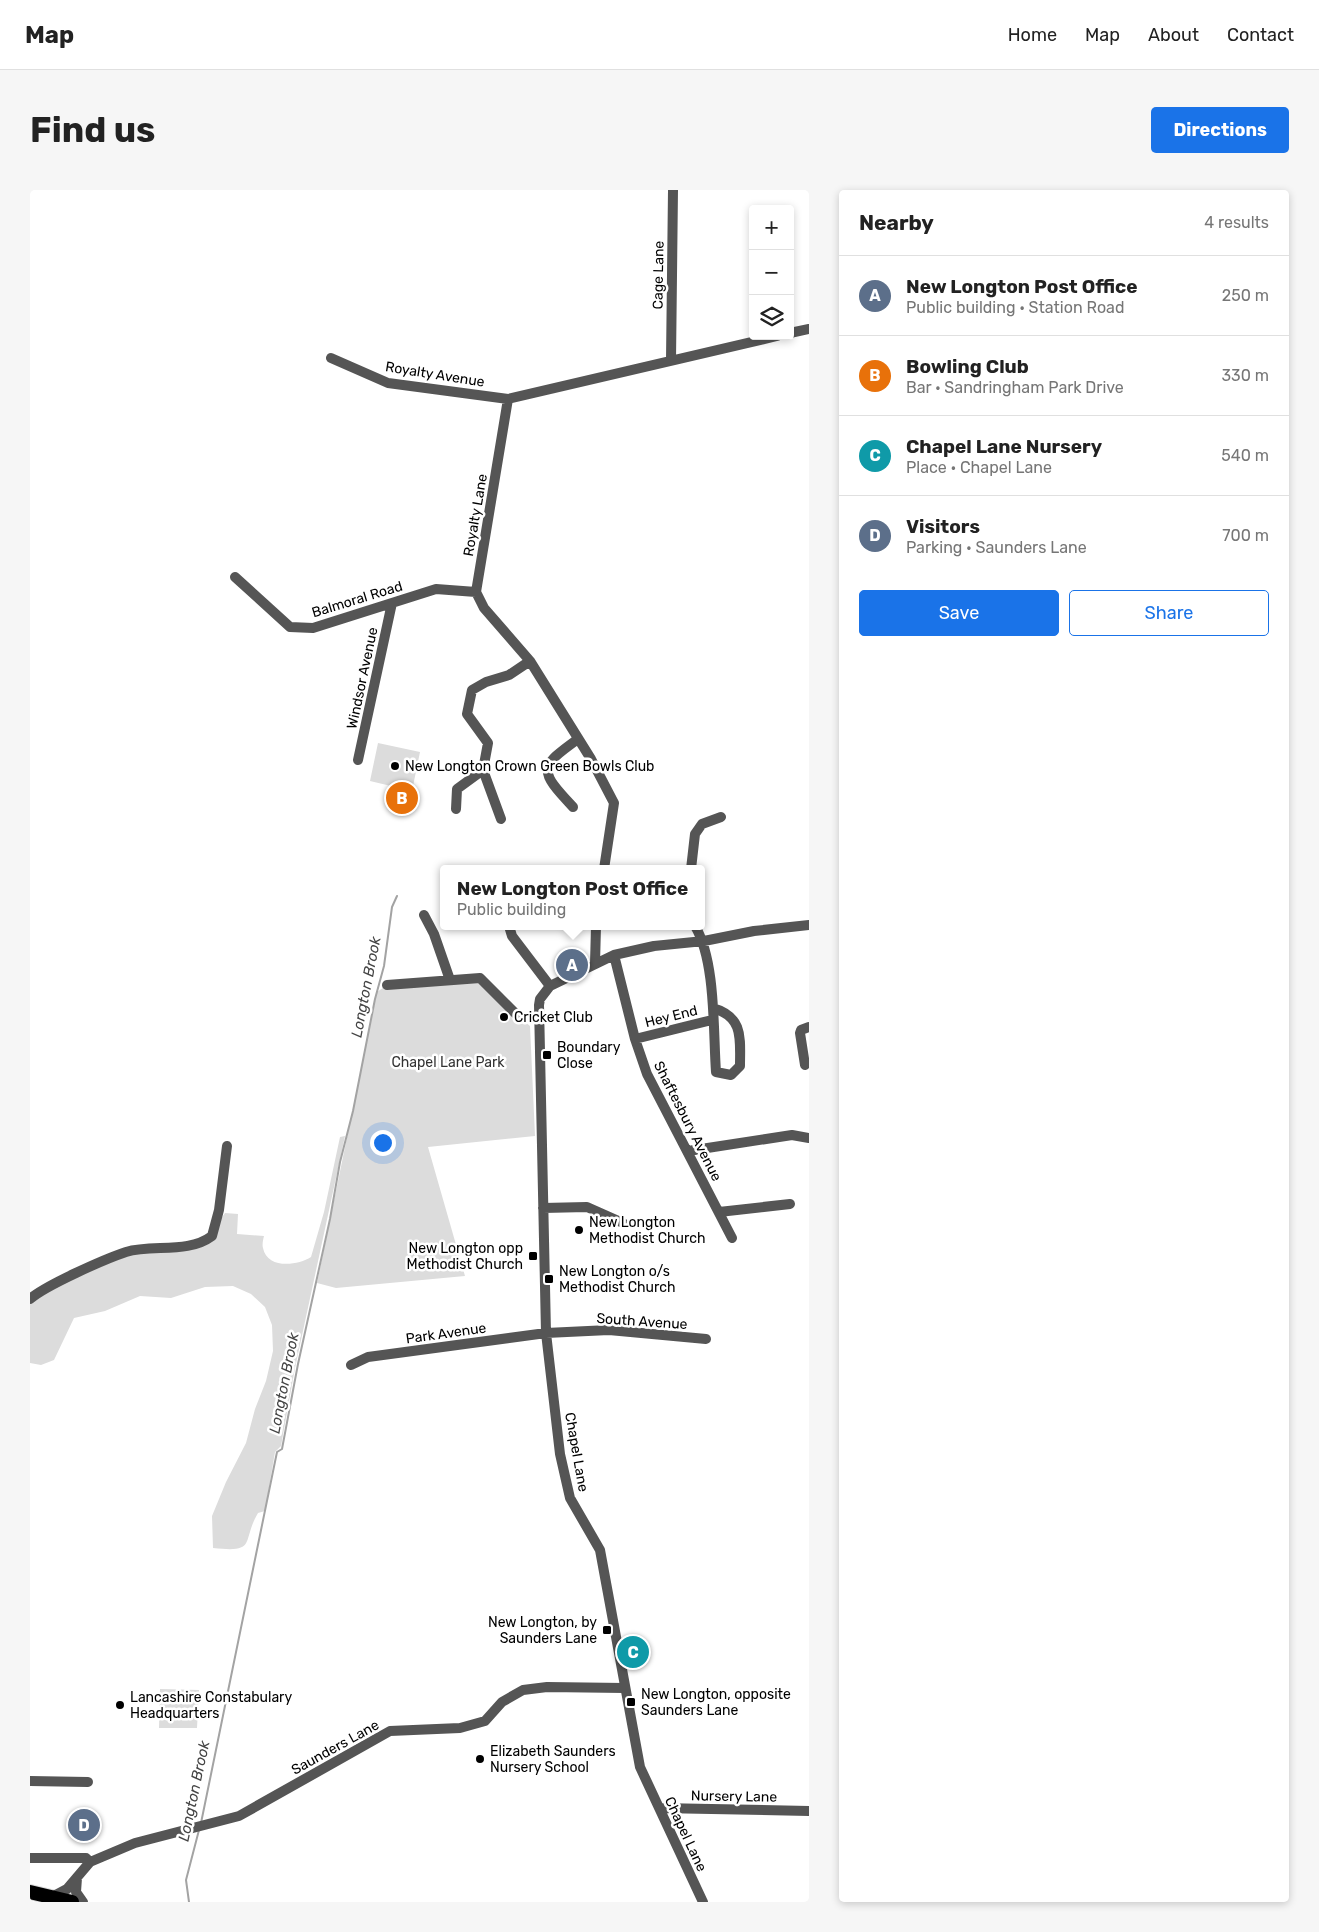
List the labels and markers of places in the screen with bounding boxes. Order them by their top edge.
place label: New Longton Crown Green Bowls Club [405,758,654,775]
marker: New Longton Crown Green Bowls Club [389,760,401,772]
pin: B [386,779,418,817]
pin: A [556,946,588,984]
place label: Cricket Club [514,1009,593,1026]
marker: Cricket Club [498,1011,510,1023]
place label: Boundary Close [557,1039,621,1072]
marker: Boundary Close [541,1049,553,1061]
place label: New Longton Methodist Church [589,1214,705,1247]
marker: New Longton Methodist Church [573,1224,585,1236]
place label: New Longton opp Methodist Church [407,1240,523,1273]
marker: New Longton opp Methodist Church [527,1250,539,1262]
place label: New Longton o/s Methodist Church [559,1263,675,1296]
marker: New Longton o/s Methodist Church [543,1273,555,1285]
place label: New Longton, by Saunders Lane [488,1614,597,1647]
marker: New Longton, by Saunders Lane [601,1624,613,1636]
pin: C [617,1633,649,1671]
place label: New Longton, opposite Saunders Lane [641,1686,791,1719]
place label: Lancashire Constabulary Headquarters [130,1689,292,1722]
marker: New Longton, opposite Saunders Lane [625,1696,637,1708]
marker: Lancashire Constabulary Headquarters [114,1699,126,1711]
place label: Elizabeth Saunders Nursery School [490,1743,616,1776]
marker: Elizabeth Saunders Nursery School [474,1753,486,1765]
pin: D [68,1806,100,1844]

